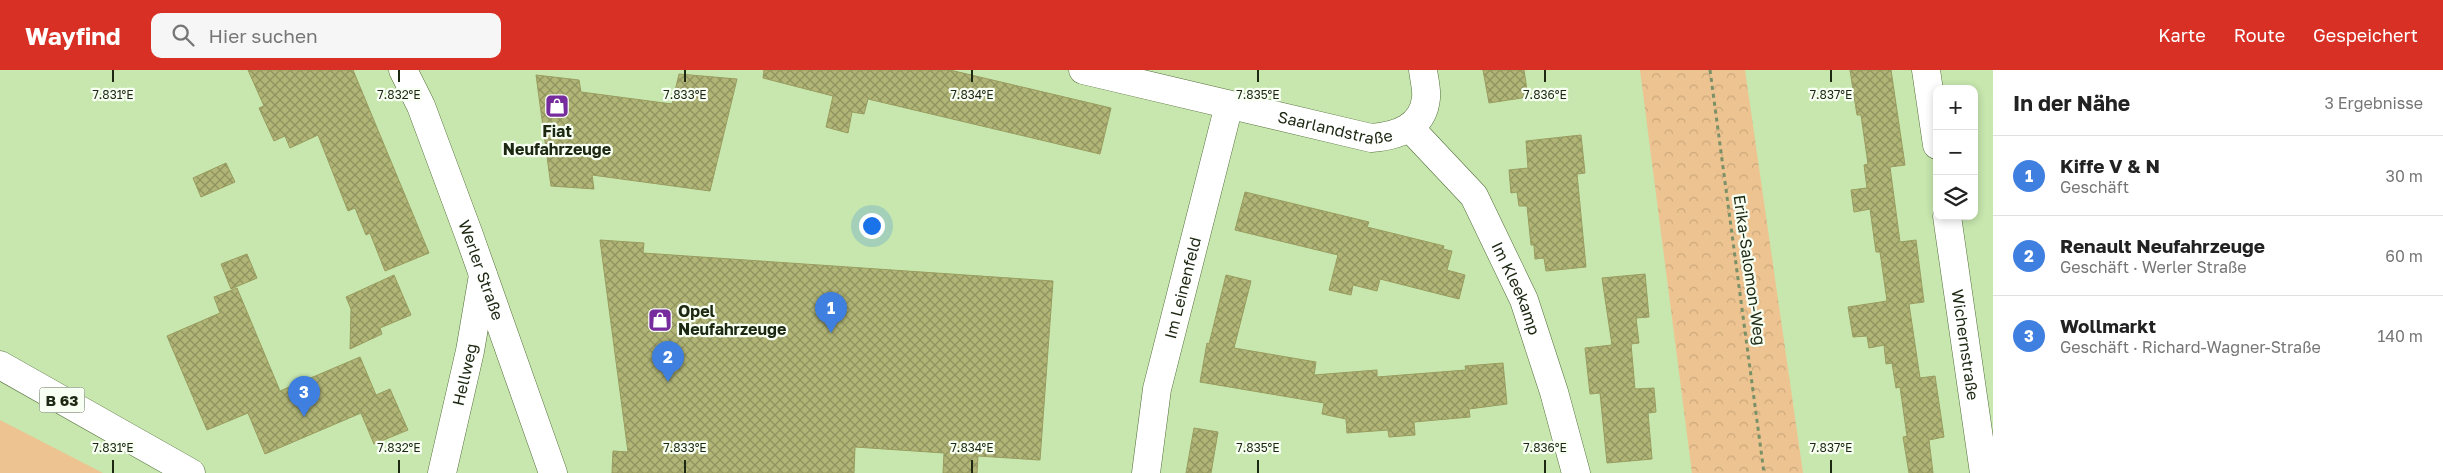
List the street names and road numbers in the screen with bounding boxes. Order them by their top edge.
street label: Saarlandstraße [1276,106,1394,148]
street label: Erika-Salomon-Weg [1730,194,1770,346]
street label: Werler Straße [454,217,508,323]
street label: Im Leinenfeld [1160,235,1205,341]
street label: Im Kleekamp [1487,238,1545,337]
street label: Wichernstraße [1948,288,1983,402]
street label: Hellweg [448,342,481,408]
road number: B 63 [40,388,84,412]

